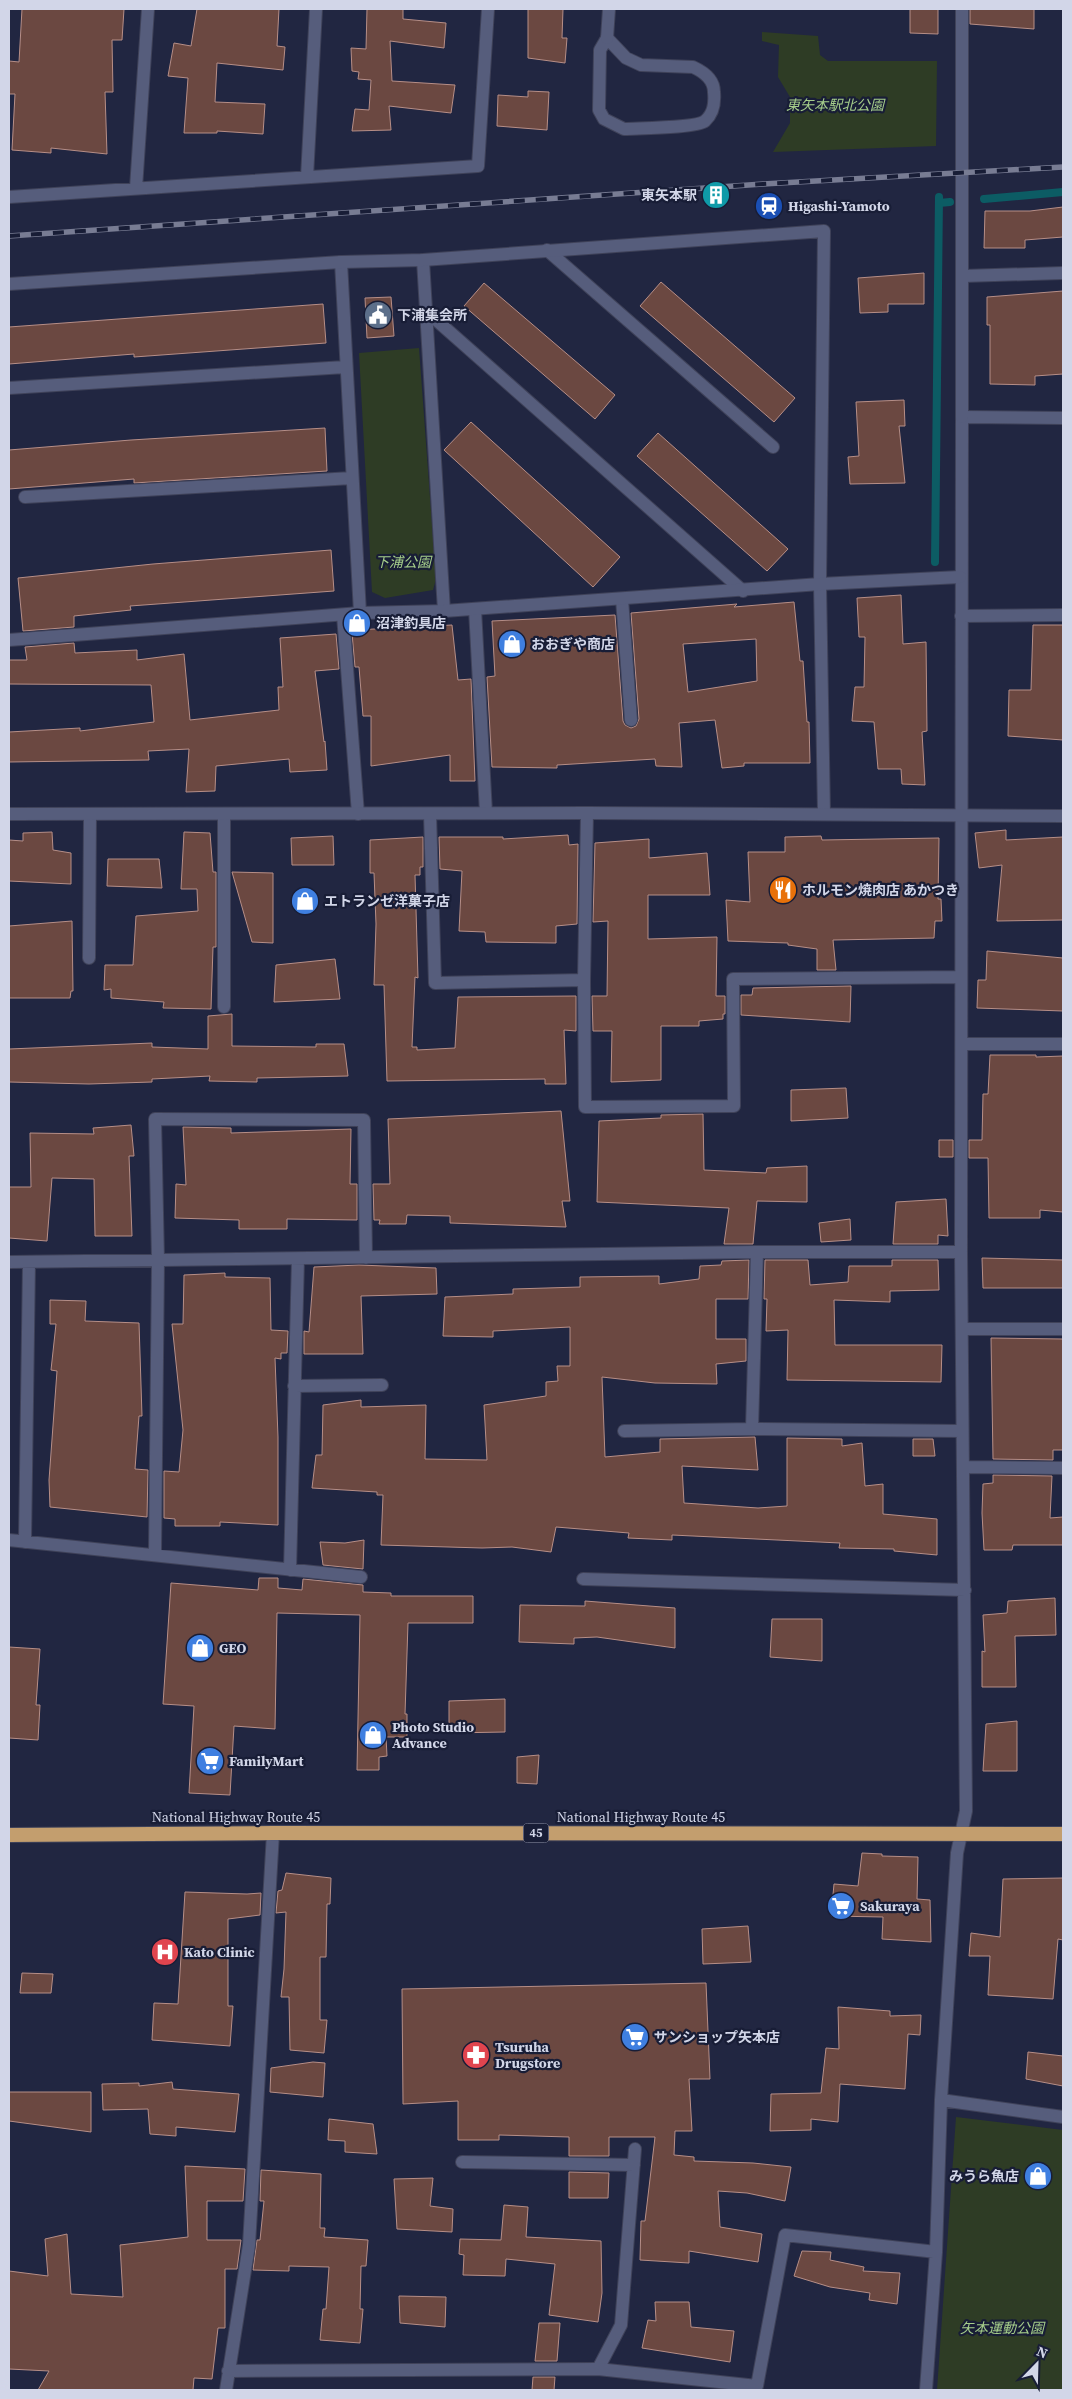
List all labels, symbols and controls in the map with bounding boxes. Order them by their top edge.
park label: 東矢本駅北公園 [786,95,886,115]
building icon: 東矢本駅 [701,180,731,210]
place label: 東矢本駅 [641,185,697,205]
station icon: Higashi-Yamoto [754,191,784,221]
place label: Higashi-Yamoto [788,196,890,216]
public building icon: 下浦集会所 [363,300,393,330]
place label: 下浦集会所 [397,305,467,325]
park label: 下浦公園 [375,552,433,572]
shop icon: 沼津釣具店 [342,608,372,638]
place label: 沼津釣具店 [376,613,446,633]
shop icon: おおぎや商店 [497,629,527,659]
place label: おおぎや商店 [531,634,615,654]
restaurant icon: ホルモン焼肉店 あかつき [768,875,798,905]
place label: ホルモン焼肉店 あかつき [802,880,959,900]
shop icon: エトランゼ洋菓子店 [290,886,320,916]
place label: エトランゼ洋菓子店 [324,891,450,911]
shop icon: GEO [185,1633,215,1663]
place label: GEO [219,1638,246,1658]
place label: Photo Studio Advance [392,1717,474,1753]
shop icon: Photo Studio Advance [358,1720,388,1750]
supermarket icon: FamilyMart [195,1746,225,1776]
place label: FamilyMart [229,1751,305,1771]
street label: National Highway Route 45 [152,1807,320,1827]
street label: National Highway Route 45 [557,1807,725,1827]
road number: 45 [524,1824,548,1842]
supermarket icon: Sakuraya [826,1891,856,1921]
place label: Sakuraya [860,1896,920,1916]
hospital icon: Kato Clinic [150,1937,180,1967]
place label: Kato Clinic [184,1942,255,1962]
supermarket icon: サンショップ矢本店 [620,2022,650,2052]
place label: サンショップ矢本店 [654,2027,780,2047]
place label: Tsuruha Drugstore [495,2037,560,2073]
pharmacy icon: Tsuruha Drugstore [461,2040,491,2070]
shop icon: みうら魚店 [1023,2161,1053,2191]
place label: みうら魚店 [949,2166,1019,2186]
park label: 矢本運動公園 [960,2318,1046,2338]
north arrow [1012,2339,1062,2389]
text: N [1033,2341,1051,2363]

